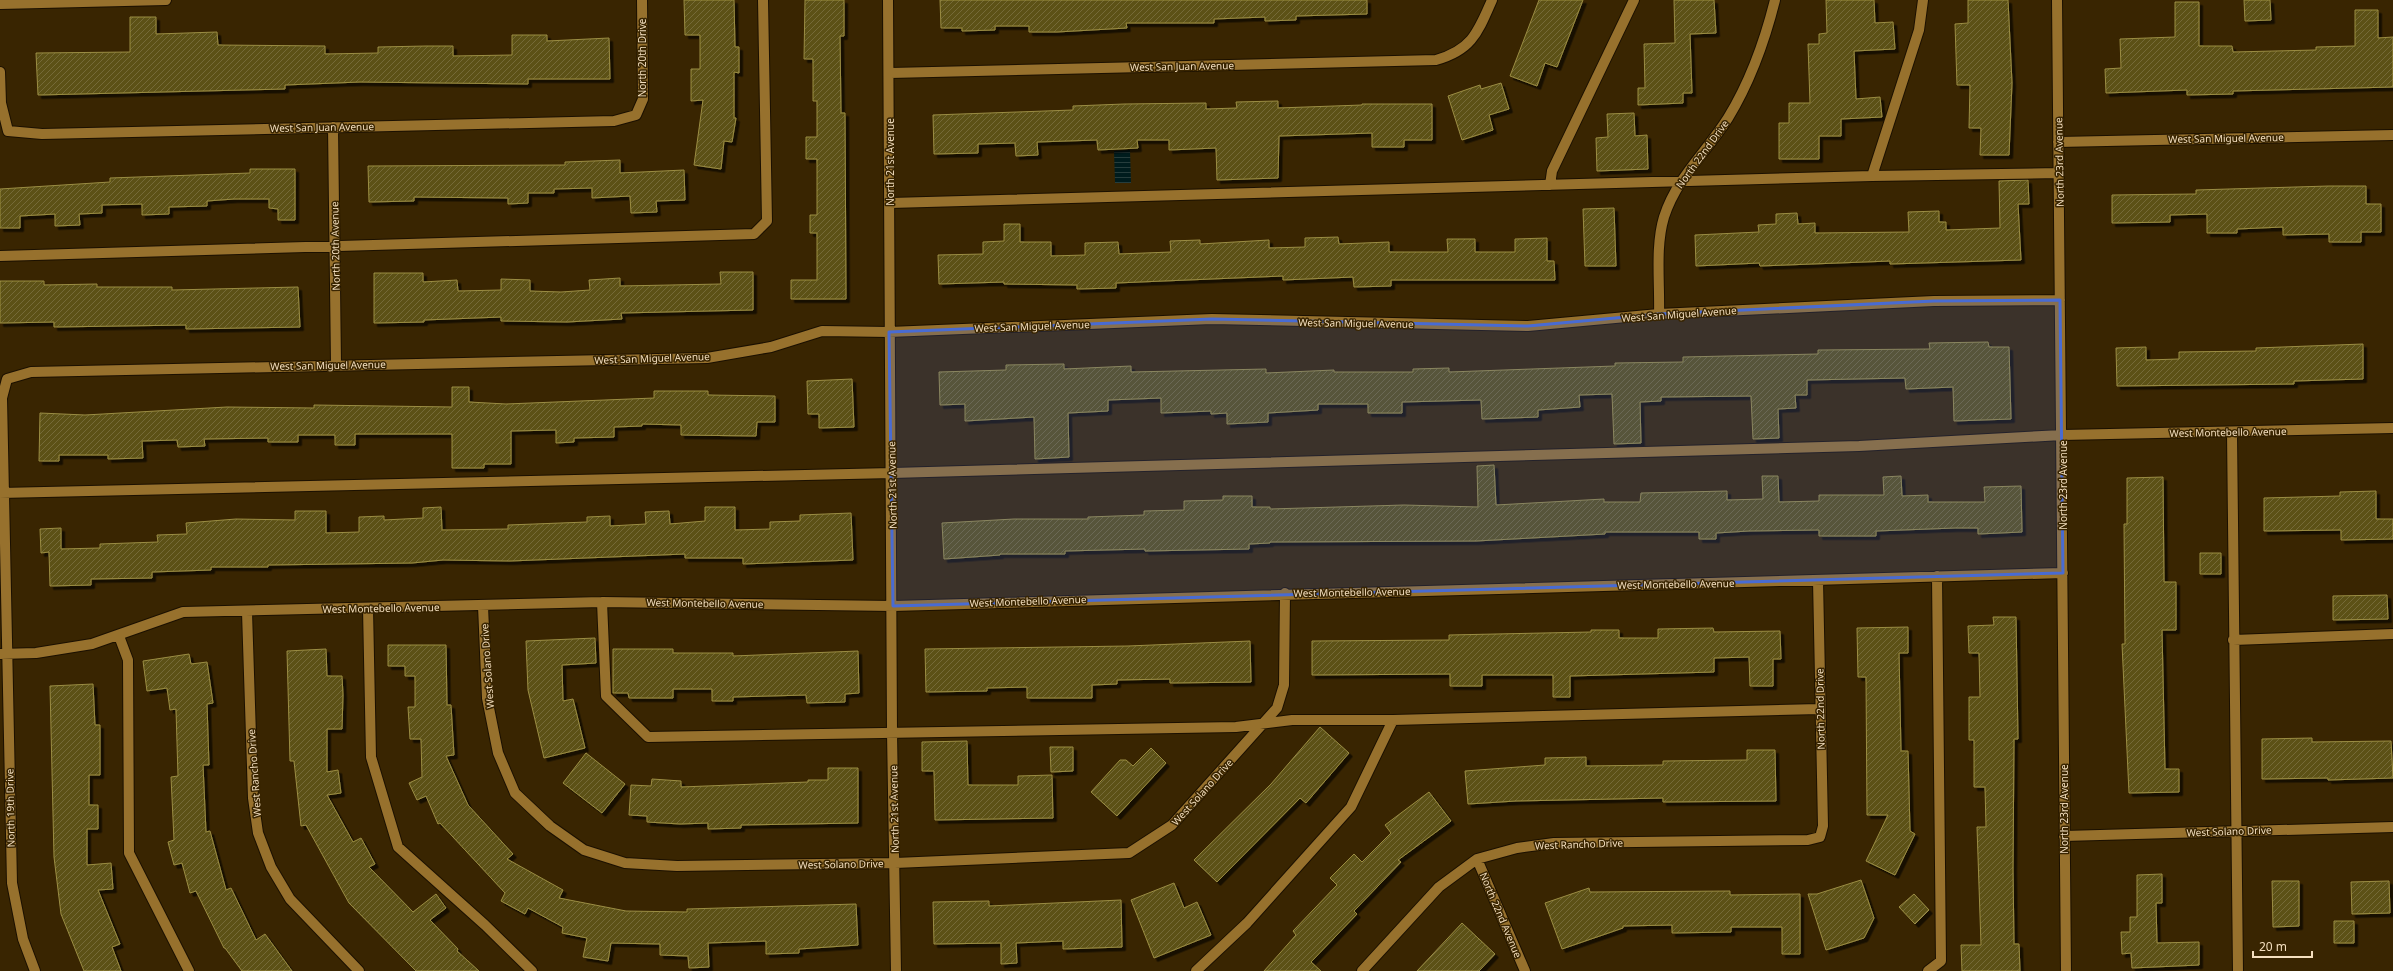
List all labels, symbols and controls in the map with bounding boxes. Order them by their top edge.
street label: North 20th Drive [635,18,649,97]
street label: West San Juan Avenue [1130,58,1234,74]
street label: North 22nd Drive [1672,117,1732,191]
street label: North 23rd Avenue [2051,117,2067,207]
street label: North 21st Avenue [883,118,897,206]
street label: West San Juan Avenue [270,119,374,135]
street label: West San Miguel Avenue [2168,130,2284,146]
street label: North 20th Avenue [327,201,343,291]
street label: West San Miguel Avenue [1621,303,1737,325]
street label: West San Miguel Avenue [1298,315,1414,331]
street label: West San Miguel Avenue [974,317,1090,335]
street label: West San Miguel Avenue [594,349,710,367]
street label: West San Miguel Avenue [270,357,386,373]
street label: West Montebello Avenue [2169,424,2287,440]
street label: North 23rd Avenue [2056,440,2070,530]
street label: North 21st Avenue [884,441,900,529]
street label: West Montebello Avenue [1617,576,1735,592]
street label: West Montebello Avenue [1293,584,1411,600]
street label: West Montebello Avenue [969,592,1087,610]
street label: West Montebello Avenue [646,595,764,611]
street label: West Montebello Avenue [322,600,440,616]
street label: West Solano Drive [477,623,497,709]
street label: North 22nd Drive [1812,668,1828,750]
street label: West Rancho Drive [244,728,264,817]
street label: West Solano Drive [1168,755,1236,828]
street label: North 23rd Avenue [2057,764,2071,854]
street label: North 21st Avenue [886,765,902,853]
street label: North 19th Drive [2,768,18,847]
street label: West Solano Drive [2186,823,2272,839]
street label: West Rancho Drive [1535,835,1624,853]
street label: West Solano Drive [798,856,884,872]
street label: North 22nd Avenue [1477,870,1525,960]
scale bar [2253,933,2312,959]
text: 20 m [2259,938,2287,955]

